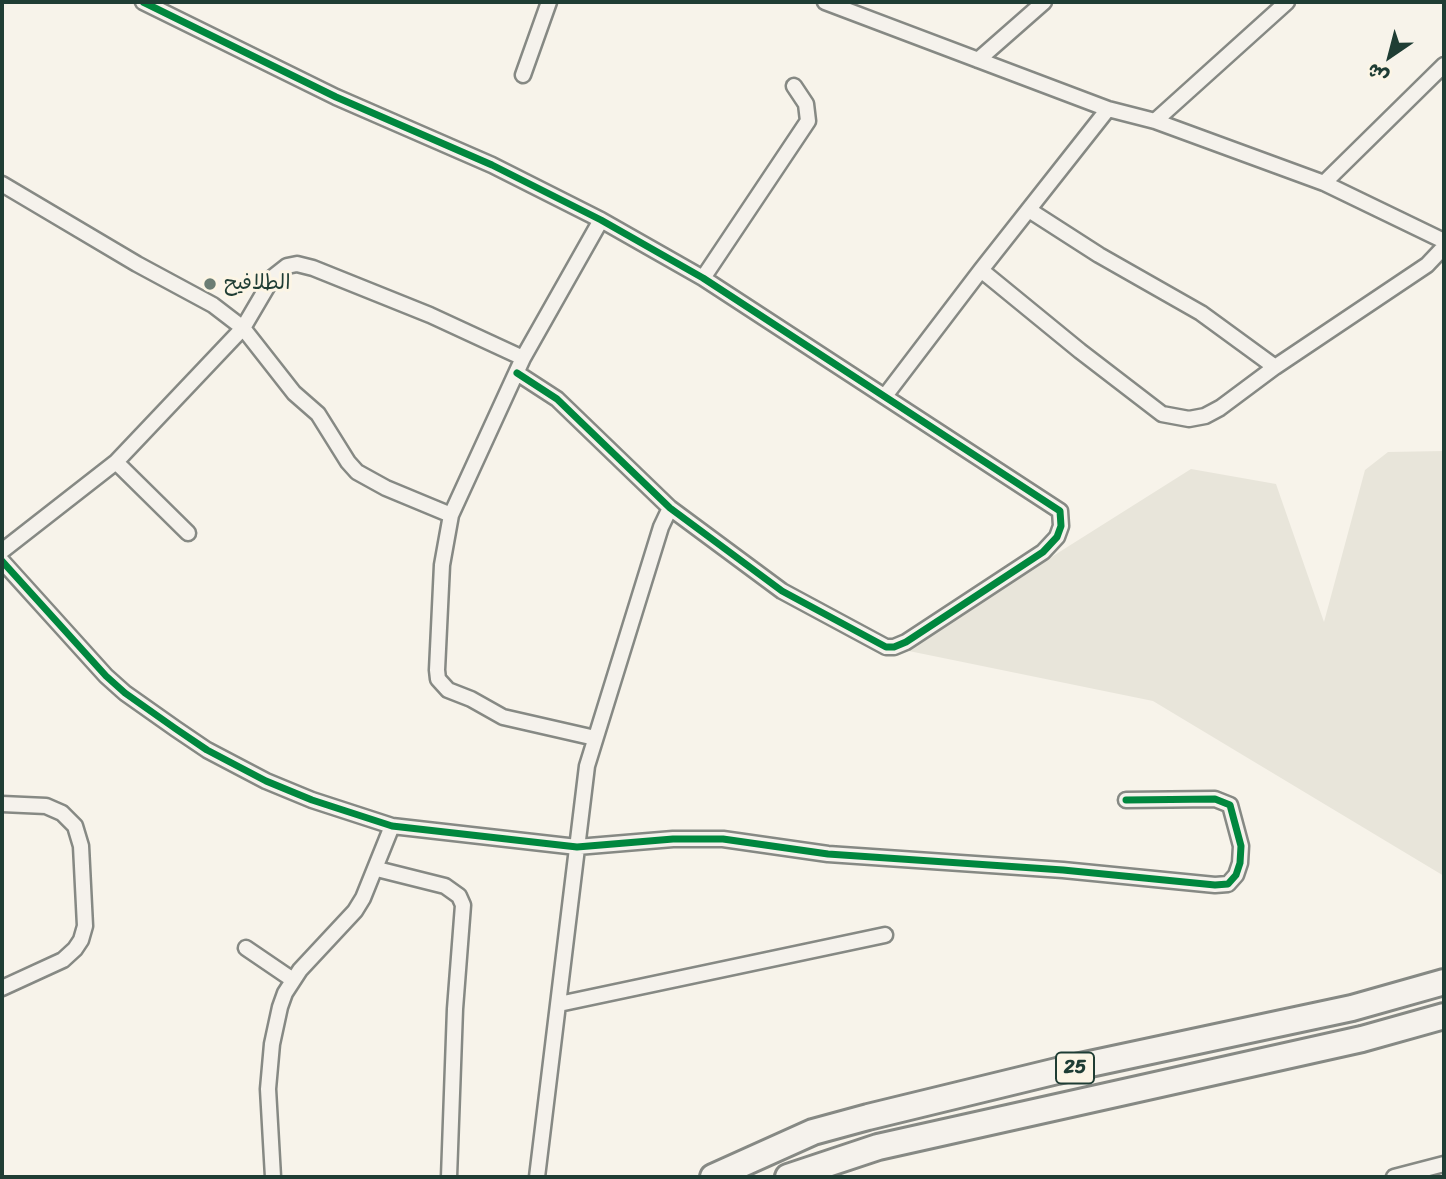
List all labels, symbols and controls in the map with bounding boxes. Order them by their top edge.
north arrow [1355,21,1425,91]
text: ش [1360,54,1396,93]
place label: الطلافيح [224,271,290,297]
marker: الطلافيح [202,276,218,292]
road number: 25 [1056,1052,1094,1084]

